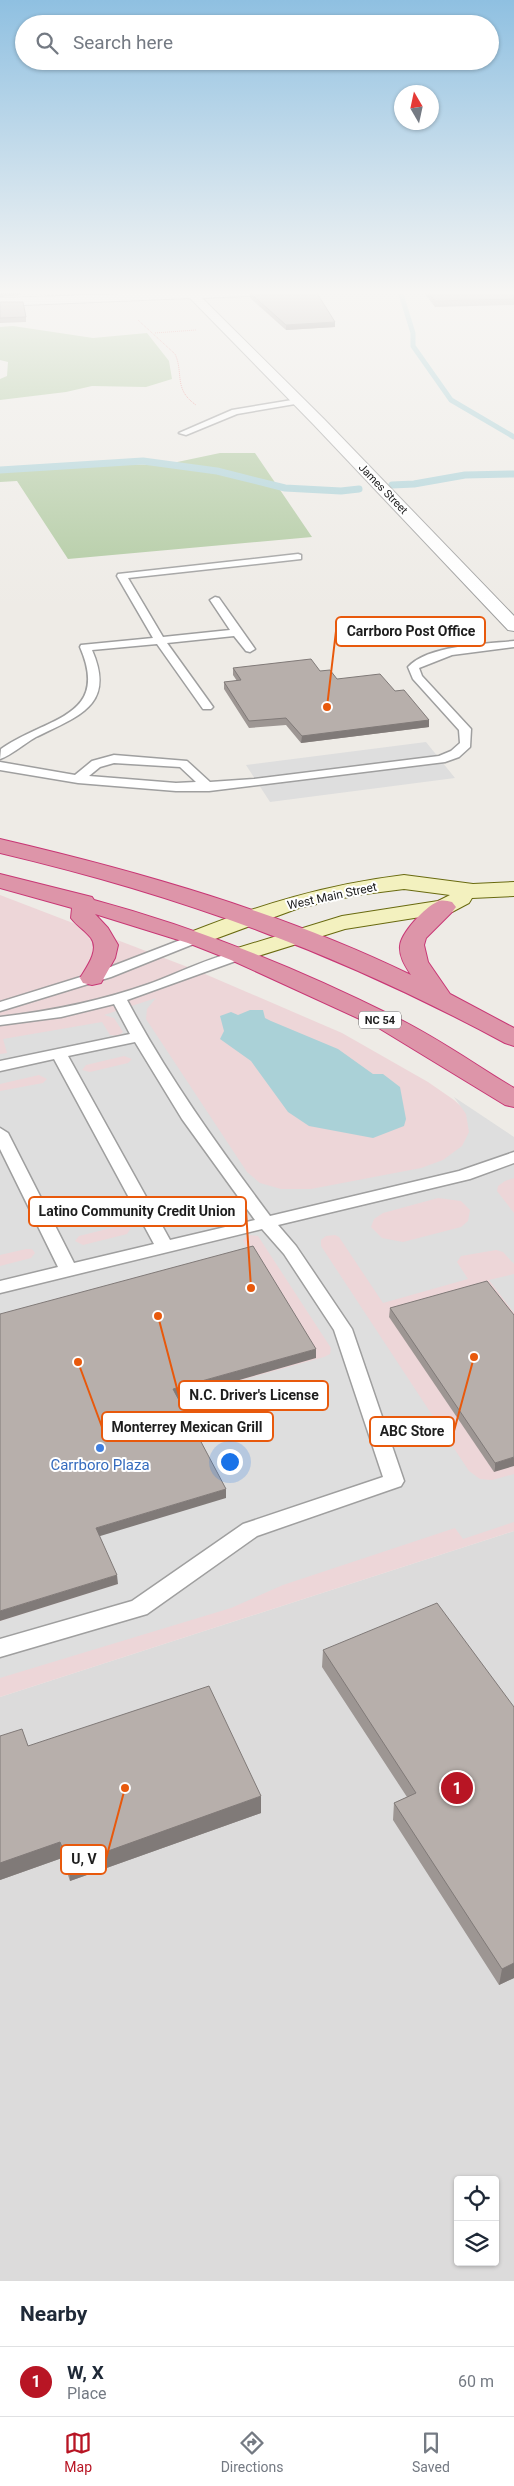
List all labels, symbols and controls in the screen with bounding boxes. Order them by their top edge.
search box [15,15,499,70]
icon: search [33,29,61,57]
text: Search here [73,31,173,54]
north arrow [394,85,439,130]
street label: James Street [356,461,411,517]
callout: Carrboro Post Office [336,617,485,646]
text: Carrboro Post Office [347,623,476,639]
street label: West Main Street [286,880,378,912]
road number: NC 54 [359,1012,401,1028]
callout: Latino Community Credit Union [29,1197,246,1226]
text: Latino Community Credit Union [39,1203,236,1219]
callout: N.C. Driver's License [179,1381,328,1410]
text: N.C. Driver's License [189,1387,319,1403]
callout: Monterrey Mexican Grill [102,1412,273,1441]
callout: ABC Store [370,1417,454,1446]
text: Monterrey Mexican Grill [112,1419,262,1435]
text: ABC Store [380,1423,445,1439]
marker: Carrboro Plaza [94,1442,106,1454]
your location [217,1449,243,1475]
place label: Carrboro Plaza [50,1456,150,1474]
pin: 1 [441,1769,473,1807]
callout: U, V [61,1845,106,1874]
text: U, V [71,1851,97,1867]
map controls [454,2176,499,2266]
button: locate [454,2176,499,2221]
button: layers [454,2221,499,2266]
text: Nearby [20,2302,87,2326]
text: W, X [67,2361,104,2384]
text: 1 [31,2372,41,2391]
text: 60 m [458,2372,494,2391]
text: Place [67,2384,107,2403]
tab: Map [64,2429,92,2475]
tab: Directions [221,2429,284,2475]
tab: Saved [412,2429,450,2475]

